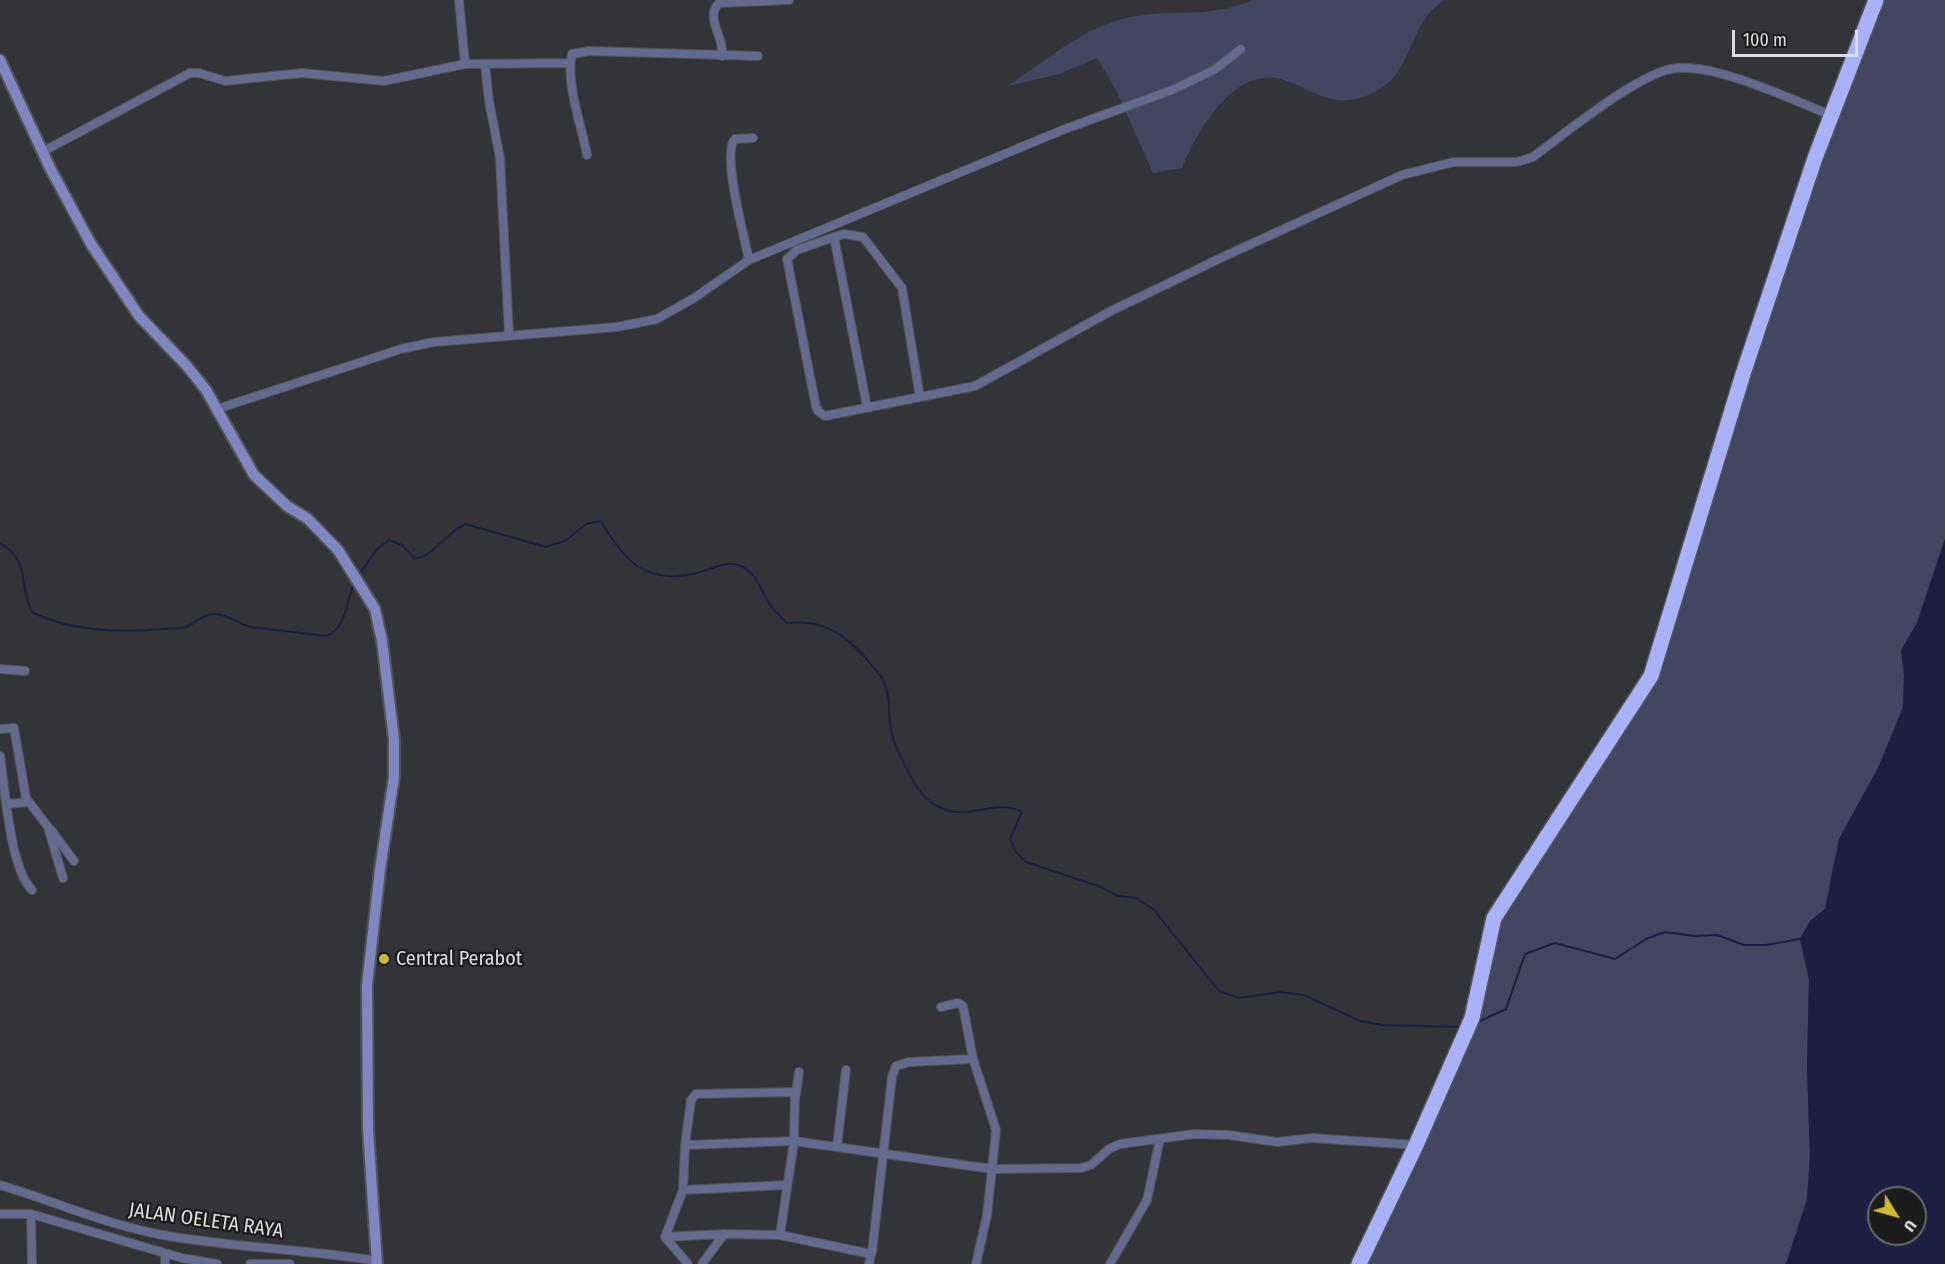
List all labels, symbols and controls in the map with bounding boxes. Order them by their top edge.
scale bar [1735,18,1861,56]
text: 100 m [1743,29,1787,51]
place label: Central Perabot [396,947,522,971]
marker: Central Perabot [377,952,391,966]
north arrow [1867,1186,1927,1246]
street label: JALAN OELETA RAYA [127,1198,285,1244]
text: U [1900,1216,1921,1235]

